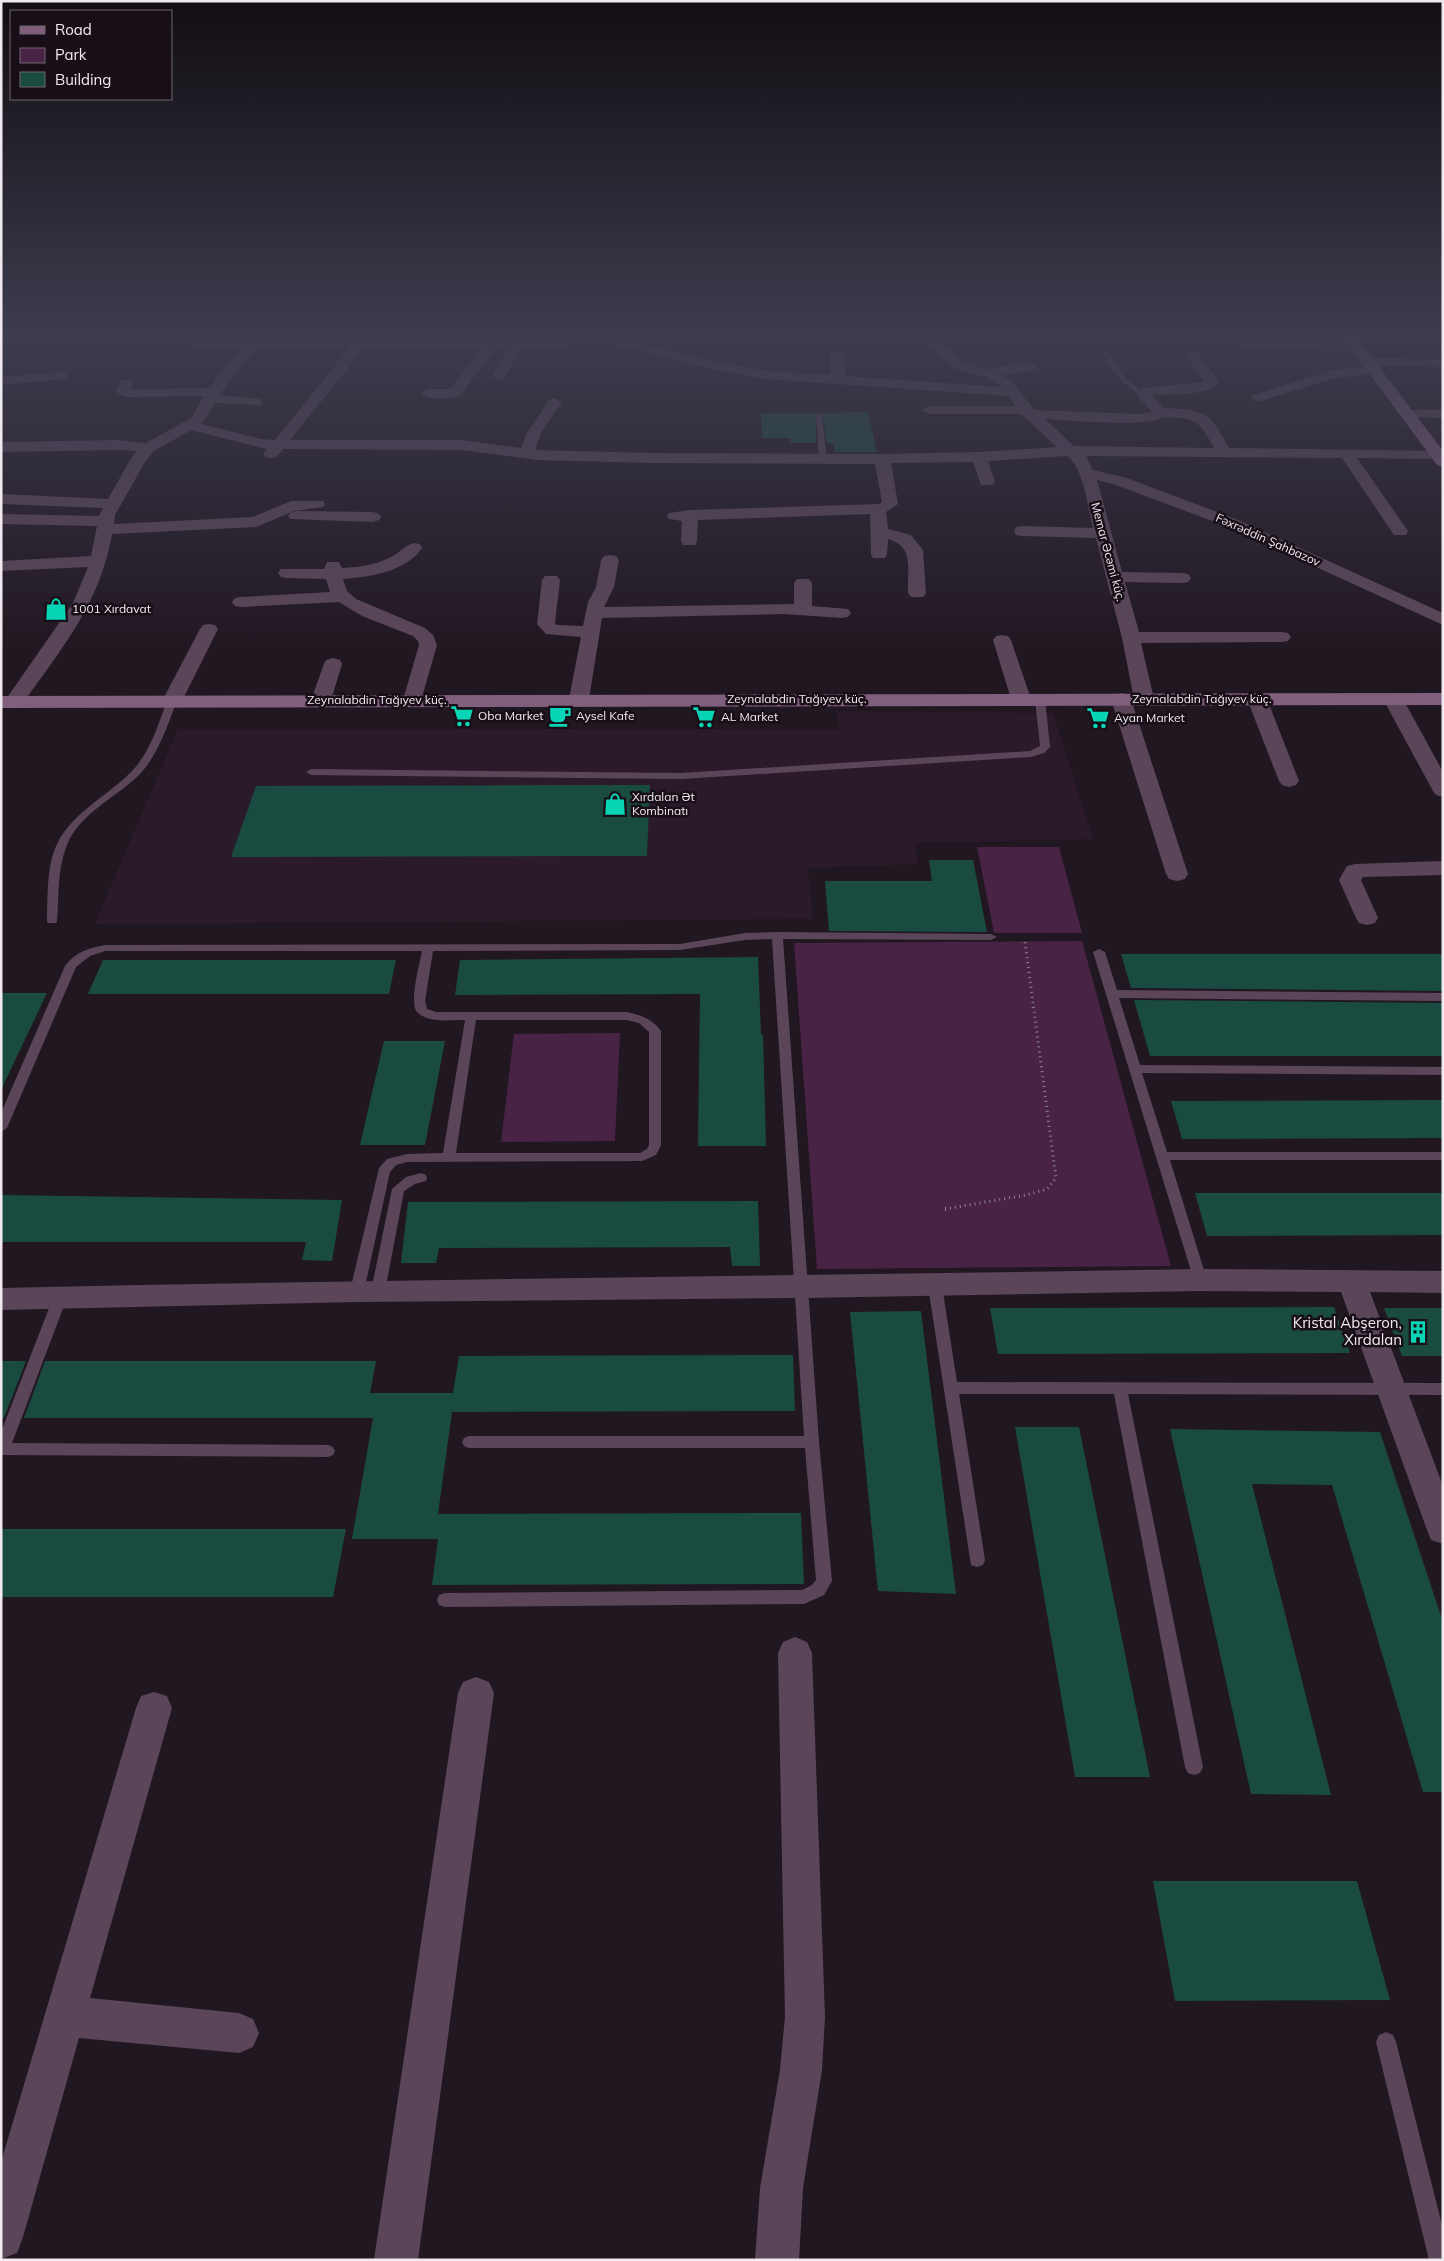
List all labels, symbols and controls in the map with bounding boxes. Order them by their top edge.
legend [10,10,172,100]
text: Road [55,20,92,39]
text: Park [55,45,87,64]
text: Building [55,70,111,89]
street label: Memar Əcəmi küç. [1088,501,1129,603]
street label: Fəxrəddin Şahbazov [1214,510,1323,570]
shop icon: 1001 Xırdavat [43,596,69,622]
place label: 1001 Xırdavat [72,601,151,616]
street label: Zeynalabdin Tağıyev küç. [727,691,867,706]
street label: Zeynalabdin Tağıyev küç. [1132,691,1272,706]
street label: Zeynalabdin Tağıyev küç. [307,692,447,707]
supermarket icon: Oba Market [449,703,475,729]
cafe icon: Aysel Kafe [547,703,573,729]
supermarket icon: AL Market [691,704,717,730]
supermarket icon: Ayan Market [1085,705,1111,731]
place label: Oba Market [478,708,543,723]
place label: Aysel Kafe [576,708,634,723]
place label: AL Market [721,709,778,724]
place label: Ayan Market [1114,710,1185,725]
place label: Xırdalan Ət Kombinatı [632,789,695,818]
shop icon: Xırdalan Ət Kombinatı [602,791,628,817]
place label: Kristal Abşeron, Xırdalan [1293,1313,1402,1349]
building icon: Kristal Abşeron, Xırdalan [1405,1319,1431,1345]

